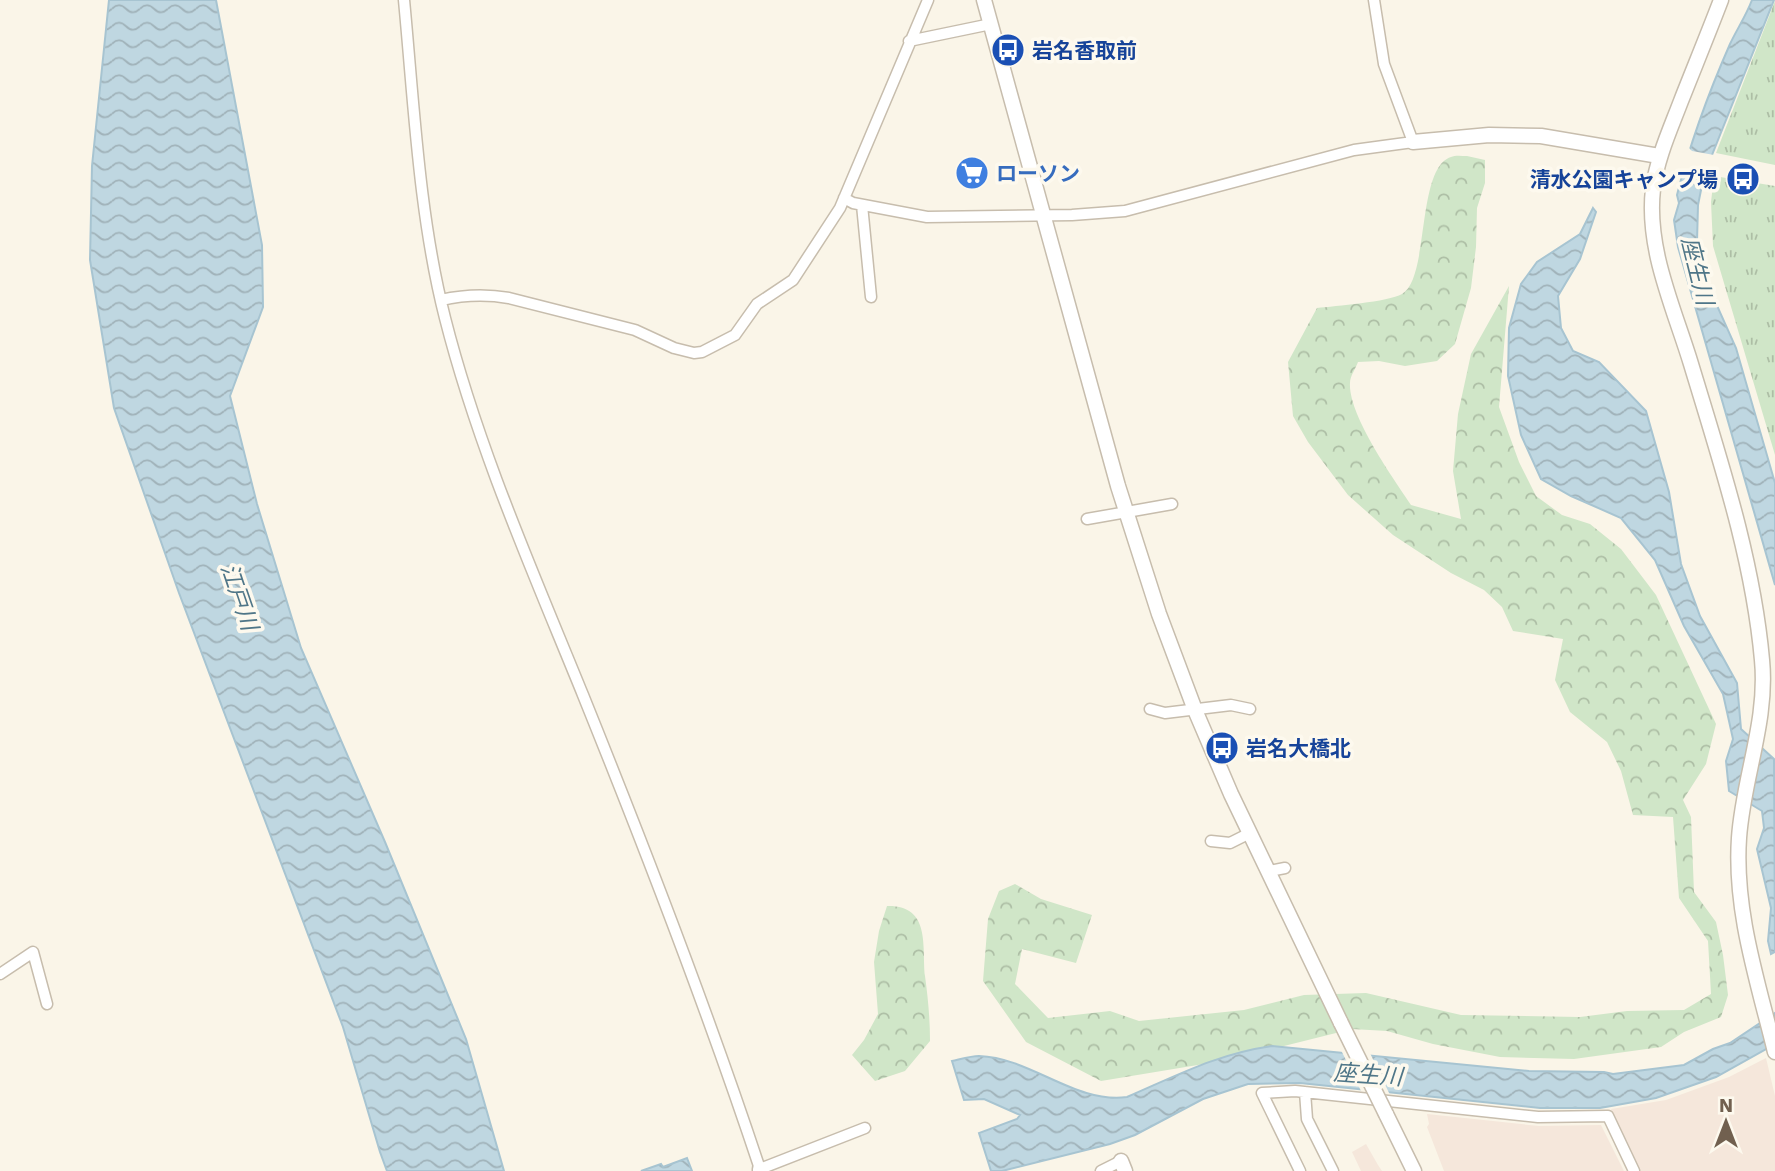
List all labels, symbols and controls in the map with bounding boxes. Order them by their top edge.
bus stop icon: 岩名香取前 [989,31,1027,69]
place label: 岩名香取前 [1032,38,1137,63]
supermarket icon: ローソン [953,154,991,192]
bus stop icon: 清水公園キャンプ場 [1724,160,1762,198]
place label: ローソン [996,161,1080,186]
place label: 清水公園キャンプ場 [1530,167,1718,192]
water label: 座生川 [1676,234,1719,311]
water label: 江戸川 [215,560,264,637]
bus stop icon: 岩名大橋北 [1203,729,1241,767]
place label: 岩名大橋北 [1246,736,1351,761]
water label: 座生川 [1333,1059,1406,1091]
north arrow [1691,1087,1761,1157]
text: N [1719,1094,1733,1117]

